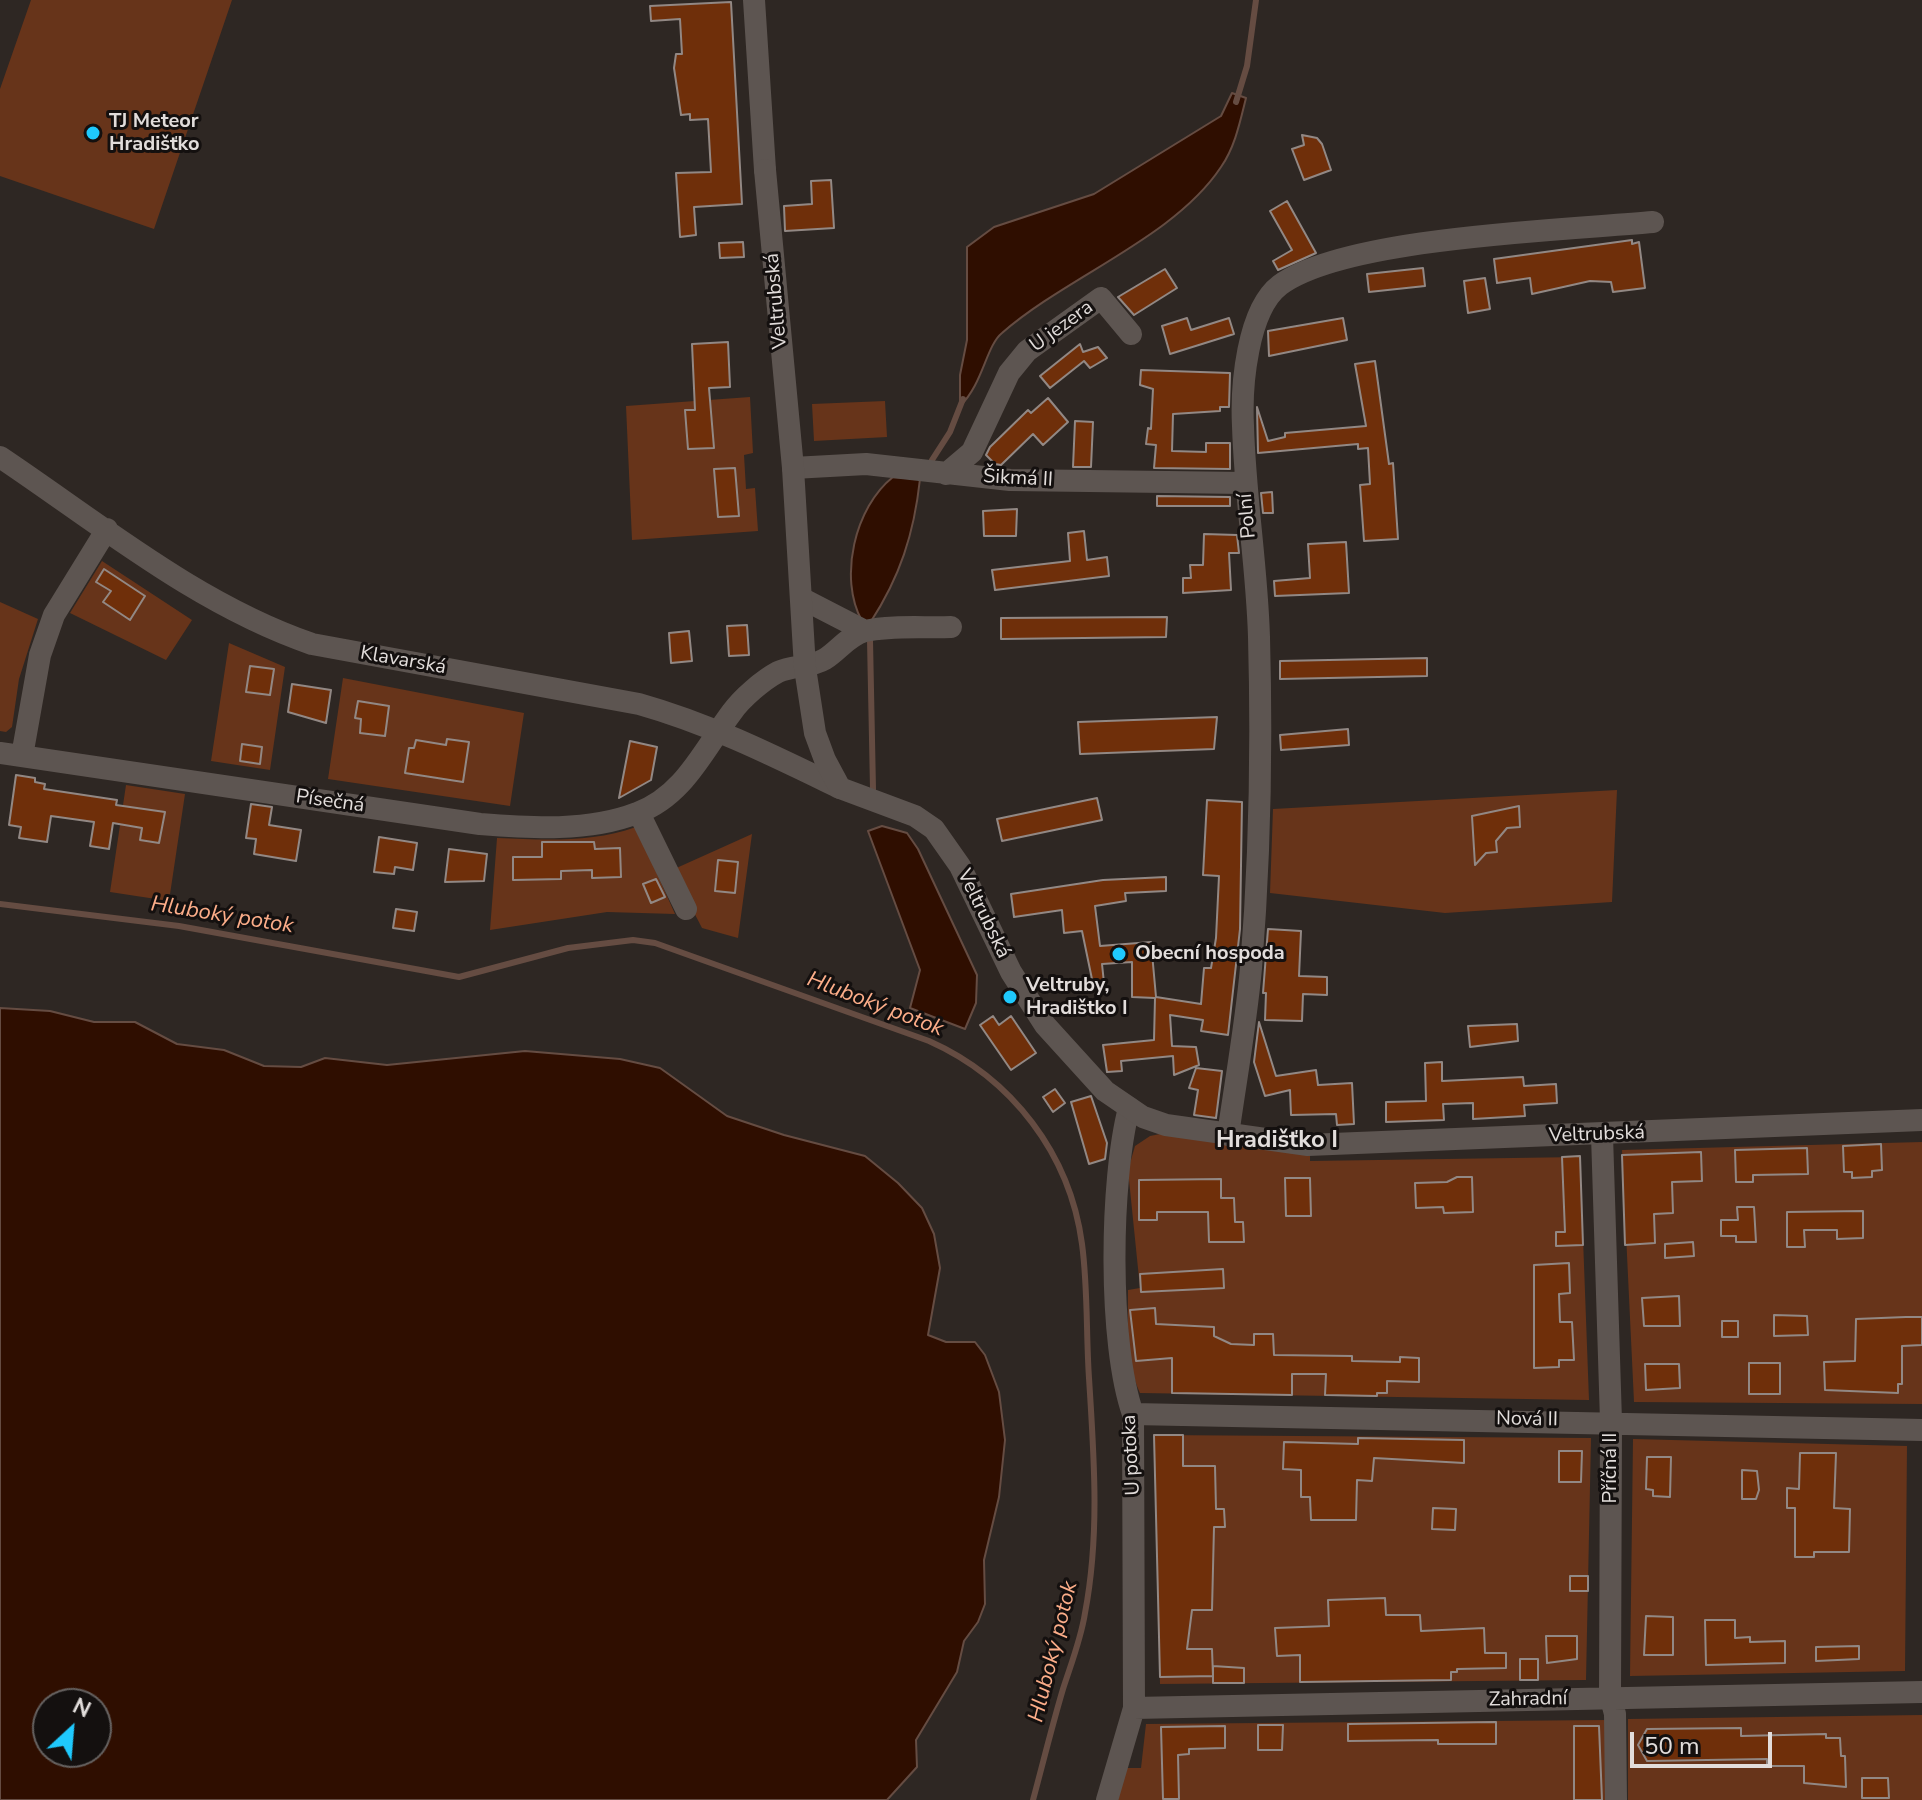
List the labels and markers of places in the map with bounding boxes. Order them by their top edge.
place label: TJ Meteor Hradišťko [109,110,200,157]
marker: TJ Meteor Hradišťko [84,124,102,142]
place label: Obecní hospoda [1135,942,1285,966]
marker: Obecní hospoda [1110,945,1128,963]
place label: Veltruby, Hradištko I [1026,974,1128,1021]
marker: Veltruby, Hradištko I [1001,988,1019,1006]

